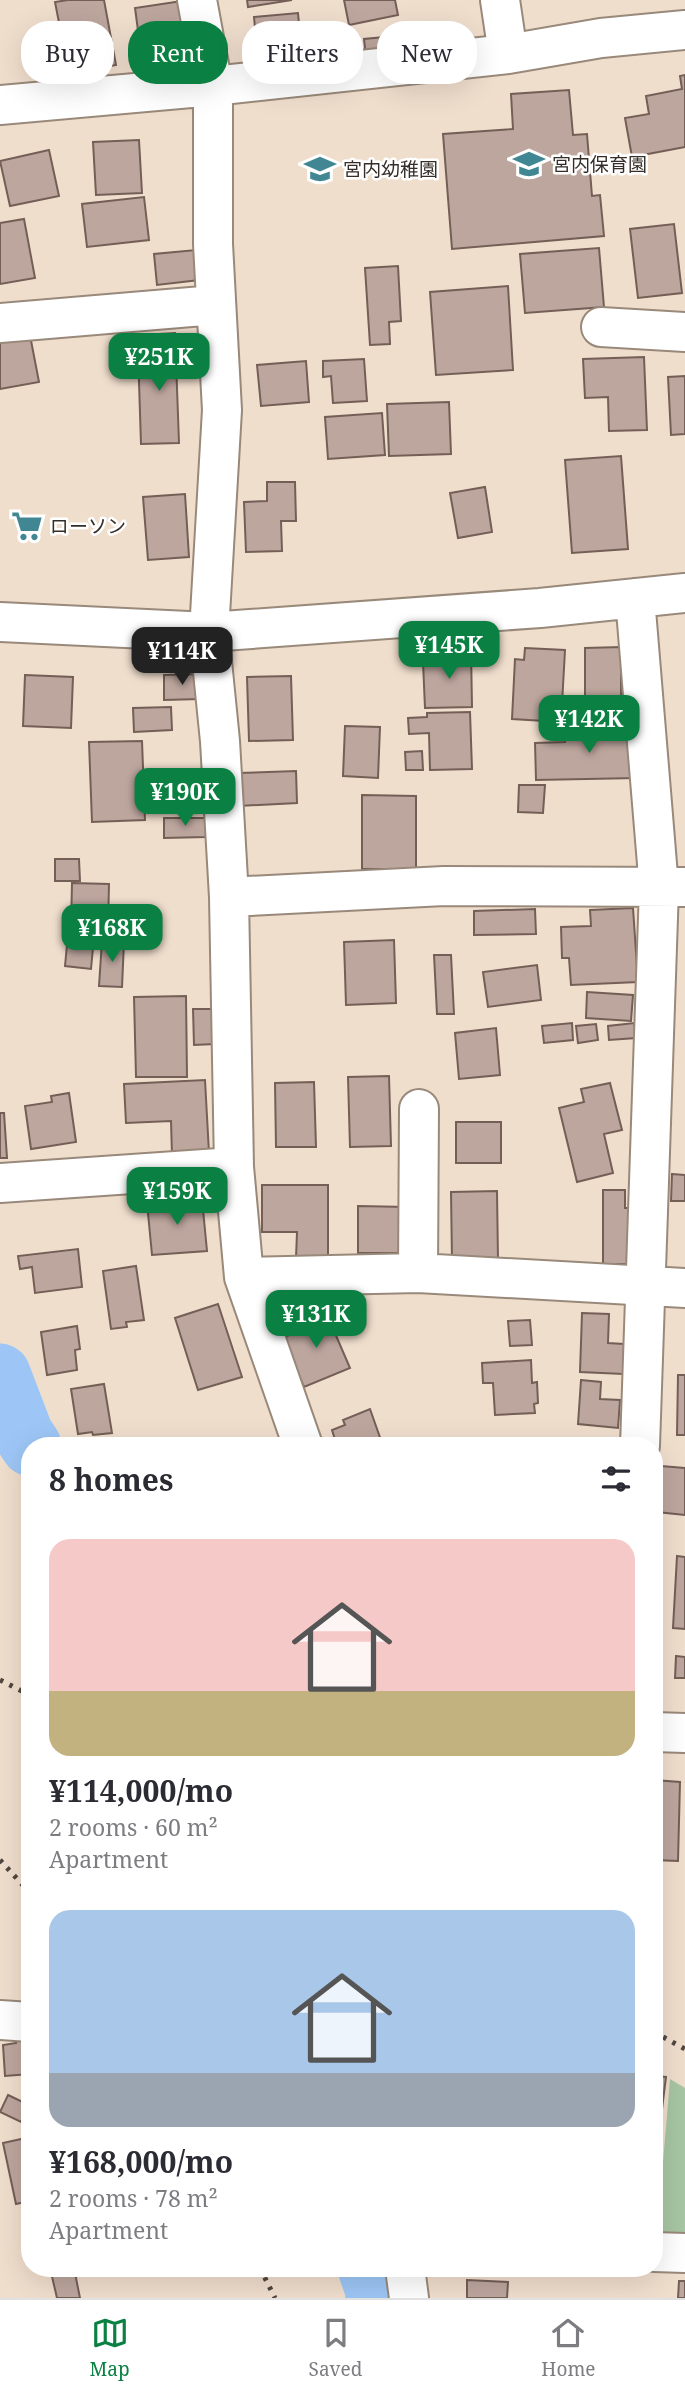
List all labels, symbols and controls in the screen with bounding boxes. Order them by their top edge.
chip: Buy [21,21,114,84]
chip: Rent [128,21,228,84]
chip: Filters [242,21,363,84]
chip: New [377,21,477,84]
school or university icon: 宮内保育園 [512,147,546,181]
place label: 宮内保育園 [552,151,647,177]
school or university icon: 宮内幼稚園 [303,152,337,186]
place label: 宮内幼稚園 [343,156,438,182]
pin: ¥251K [110,334,208,393]
text: ¥251K [125,340,193,372]
supermarket icon: ローソン [10,509,44,543]
place label: ローソン [50,513,126,539]
pin: ¥145K [400,622,498,681]
pin: ¥114K [133,628,231,687]
text: ¥145K [415,628,483,660]
text: ¥114K [148,634,216,666]
pin: ¥142K [540,696,638,755]
text: ¥142K [555,702,623,734]
pin: ¥190K [136,768,234,828]
text: ¥190K [151,775,219,807]
pin: ¥168K [63,904,161,964]
text: ¥168K [78,911,146,943]
pin: ¥159K [128,1168,226,1227]
text: ¥159K [143,1174,211,1206]
pin: ¥131K [267,1290,365,1350]
text: ¥131K [282,1297,350,1329]
text: 8 homes [49,1459,173,1500]
icon: filters [597,1460,635,1498]
icon: home [279,1584,405,1710]
text: ¥114,000/mo [49,1770,233,1811]
text: 2 rooms · 60 m² [49,1811,218,1843]
text: Apartment [49,1843,168,1875]
icon: home [279,1955,405,2081]
text: ¥168,000/mo [49,2141,233,2182]
text: 2 rooms · 78 m² [49,2182,218,2214]
text: Apartment [49,2214,168,2246]
tab: Map [89,2314,130,2382]
tab: Saved [309,2314,362,2382]
tab: Home [541,2314,596,2382]

